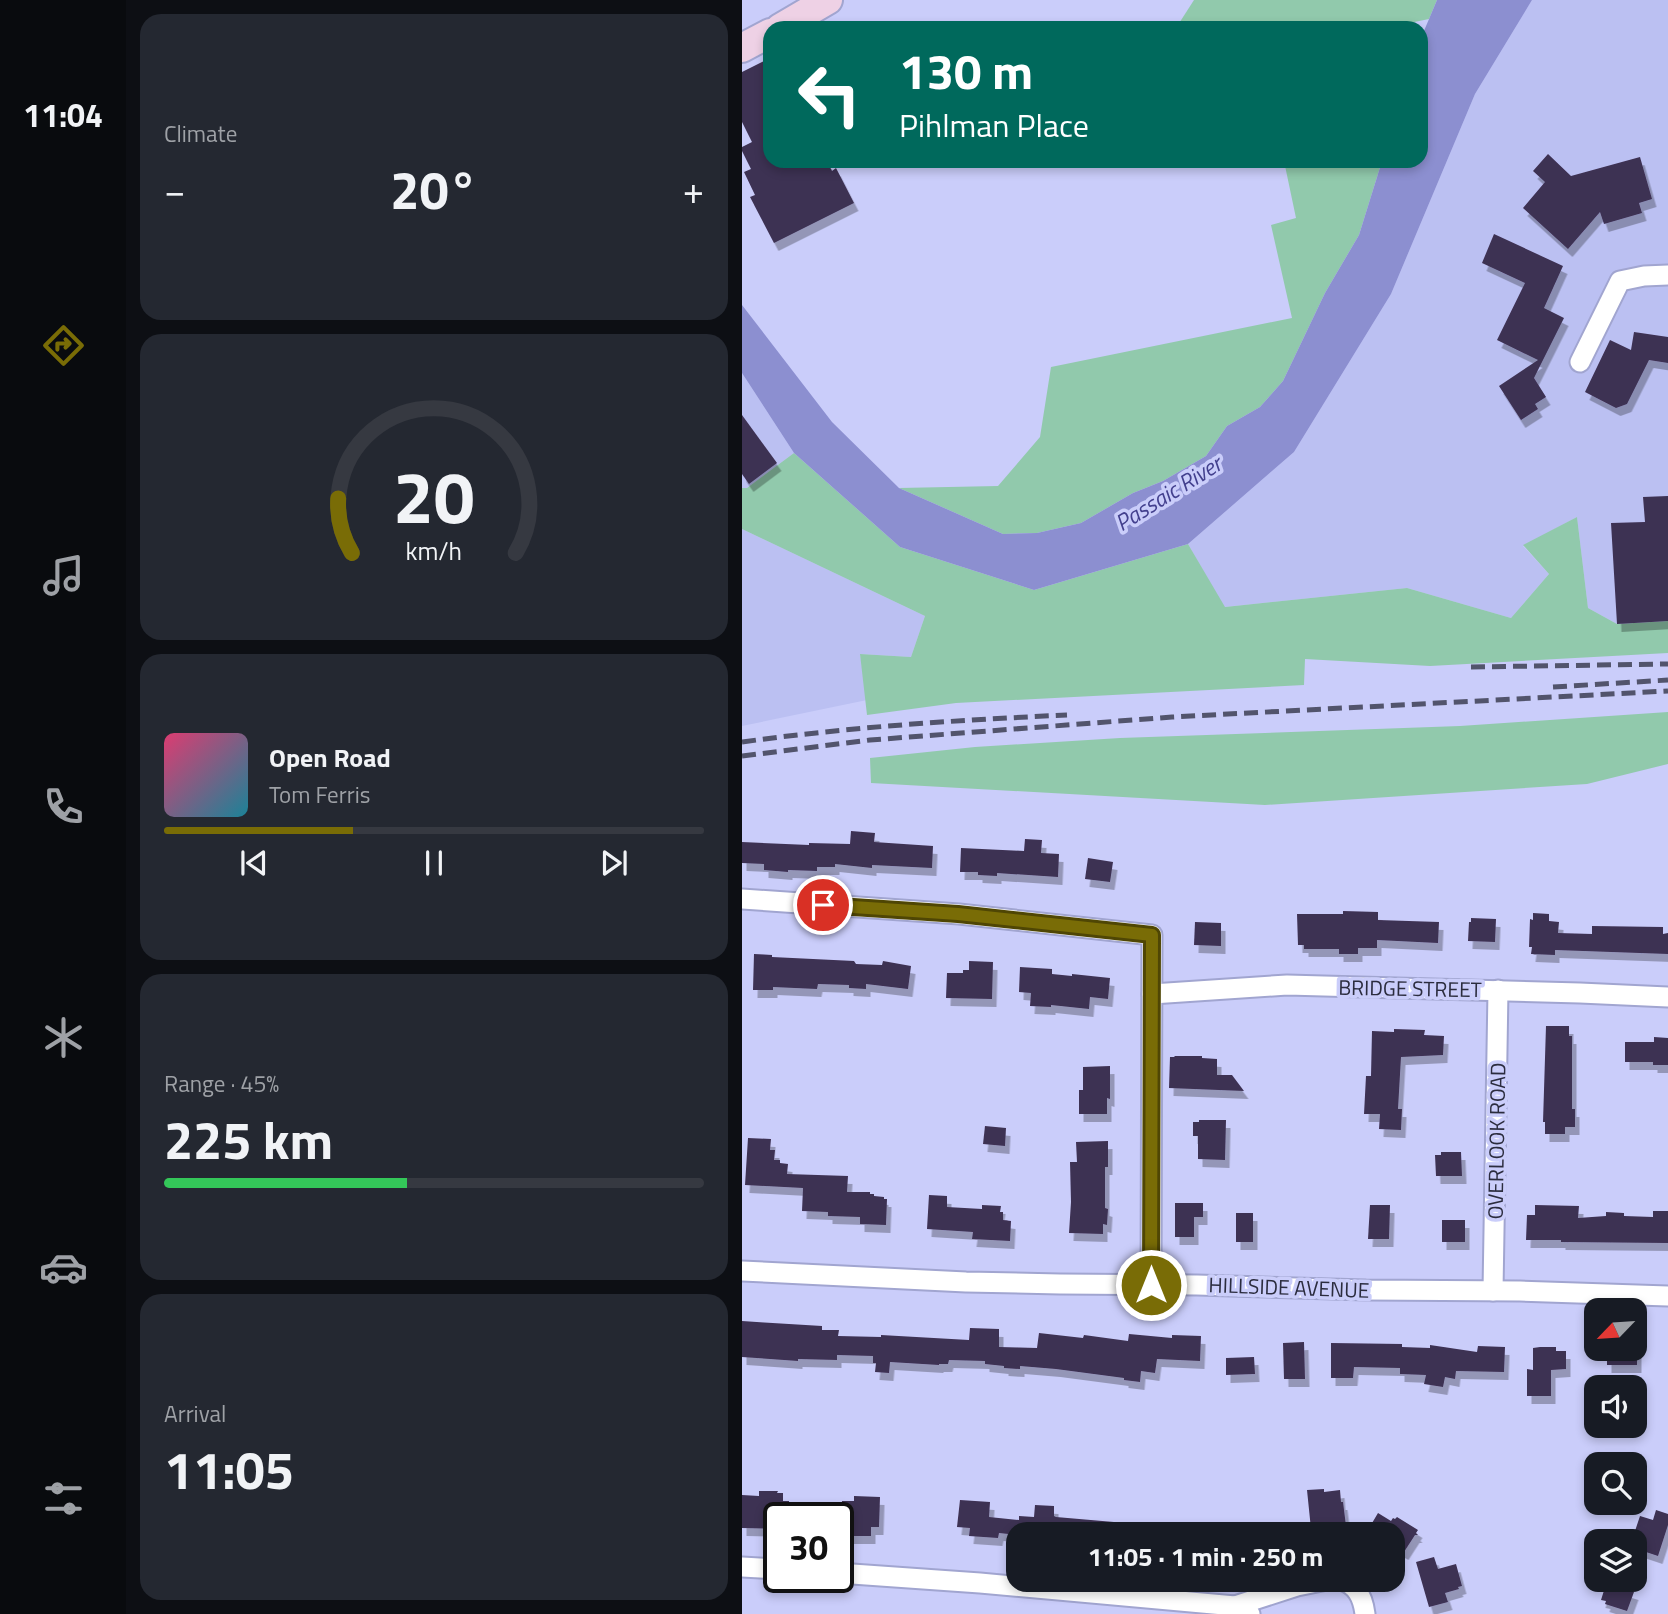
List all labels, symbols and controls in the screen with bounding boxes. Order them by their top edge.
text: 130 m [899,33,1033,108]
icon: left [784,49,875,140]
text: 11:04 [23,91,103,139]
text: Pihlman Place [899,101,1089,149]
text: Climate [164,116,237,151]
text: 20° [390,150,478,229]
text: − [164,161,185,219]
text: + [683,161,704,219]
icon: directions [39,321,88,370]
text: 20 [393,441,475,551]
water label: Passaic River [1108,445,1231,540]
text: km/h [406,532,462,570]
icon: music [39,551,88,600]
text: Open Road [269,738,391,777]
text: Tom Ferris [269,777,370,812]
icon: phone [39,782,88,831]
icon: previous [235,844,273,882]
icon: pause [415,844,453,882]
icon: next [595,844,633,882]
pin [793,875,853,935]
icon: arrive [804,886,842,924]
street label: BRIDGE STREET [1338,971,1482,1005]
icon: climate [39,1013,88,1062]
street label: OVERLOOK ROAD [1479,1062,1513,1220]
text: Range · 45% [164,1066,279,1101]
text: 225 km [164,1100,333,1179]
icon: car [39,1243,88,1292]
position arrow [1114,1248,1188,1322]
street label: HILLSIDE AVENUE [1208,1268,1370,1306]
north arrow [1584,1298,1647,1362]
map controls [1584,1298,1647,1592]
button: sound [1584,1375,1647,1438]
text: Arrival [164,1396,226,1431]
text: 11:05 [164,1430,294,1509]
button: search [1584,1452,1647,1515]
icon: filters [39,1474,88,1523]
speed limit sign: 30 [763,1502,854,1593]
button: layers [1584,1529,1647,1592]
text: 11:05 · 1 min · 250 m [1088,1537,1323,1576]

